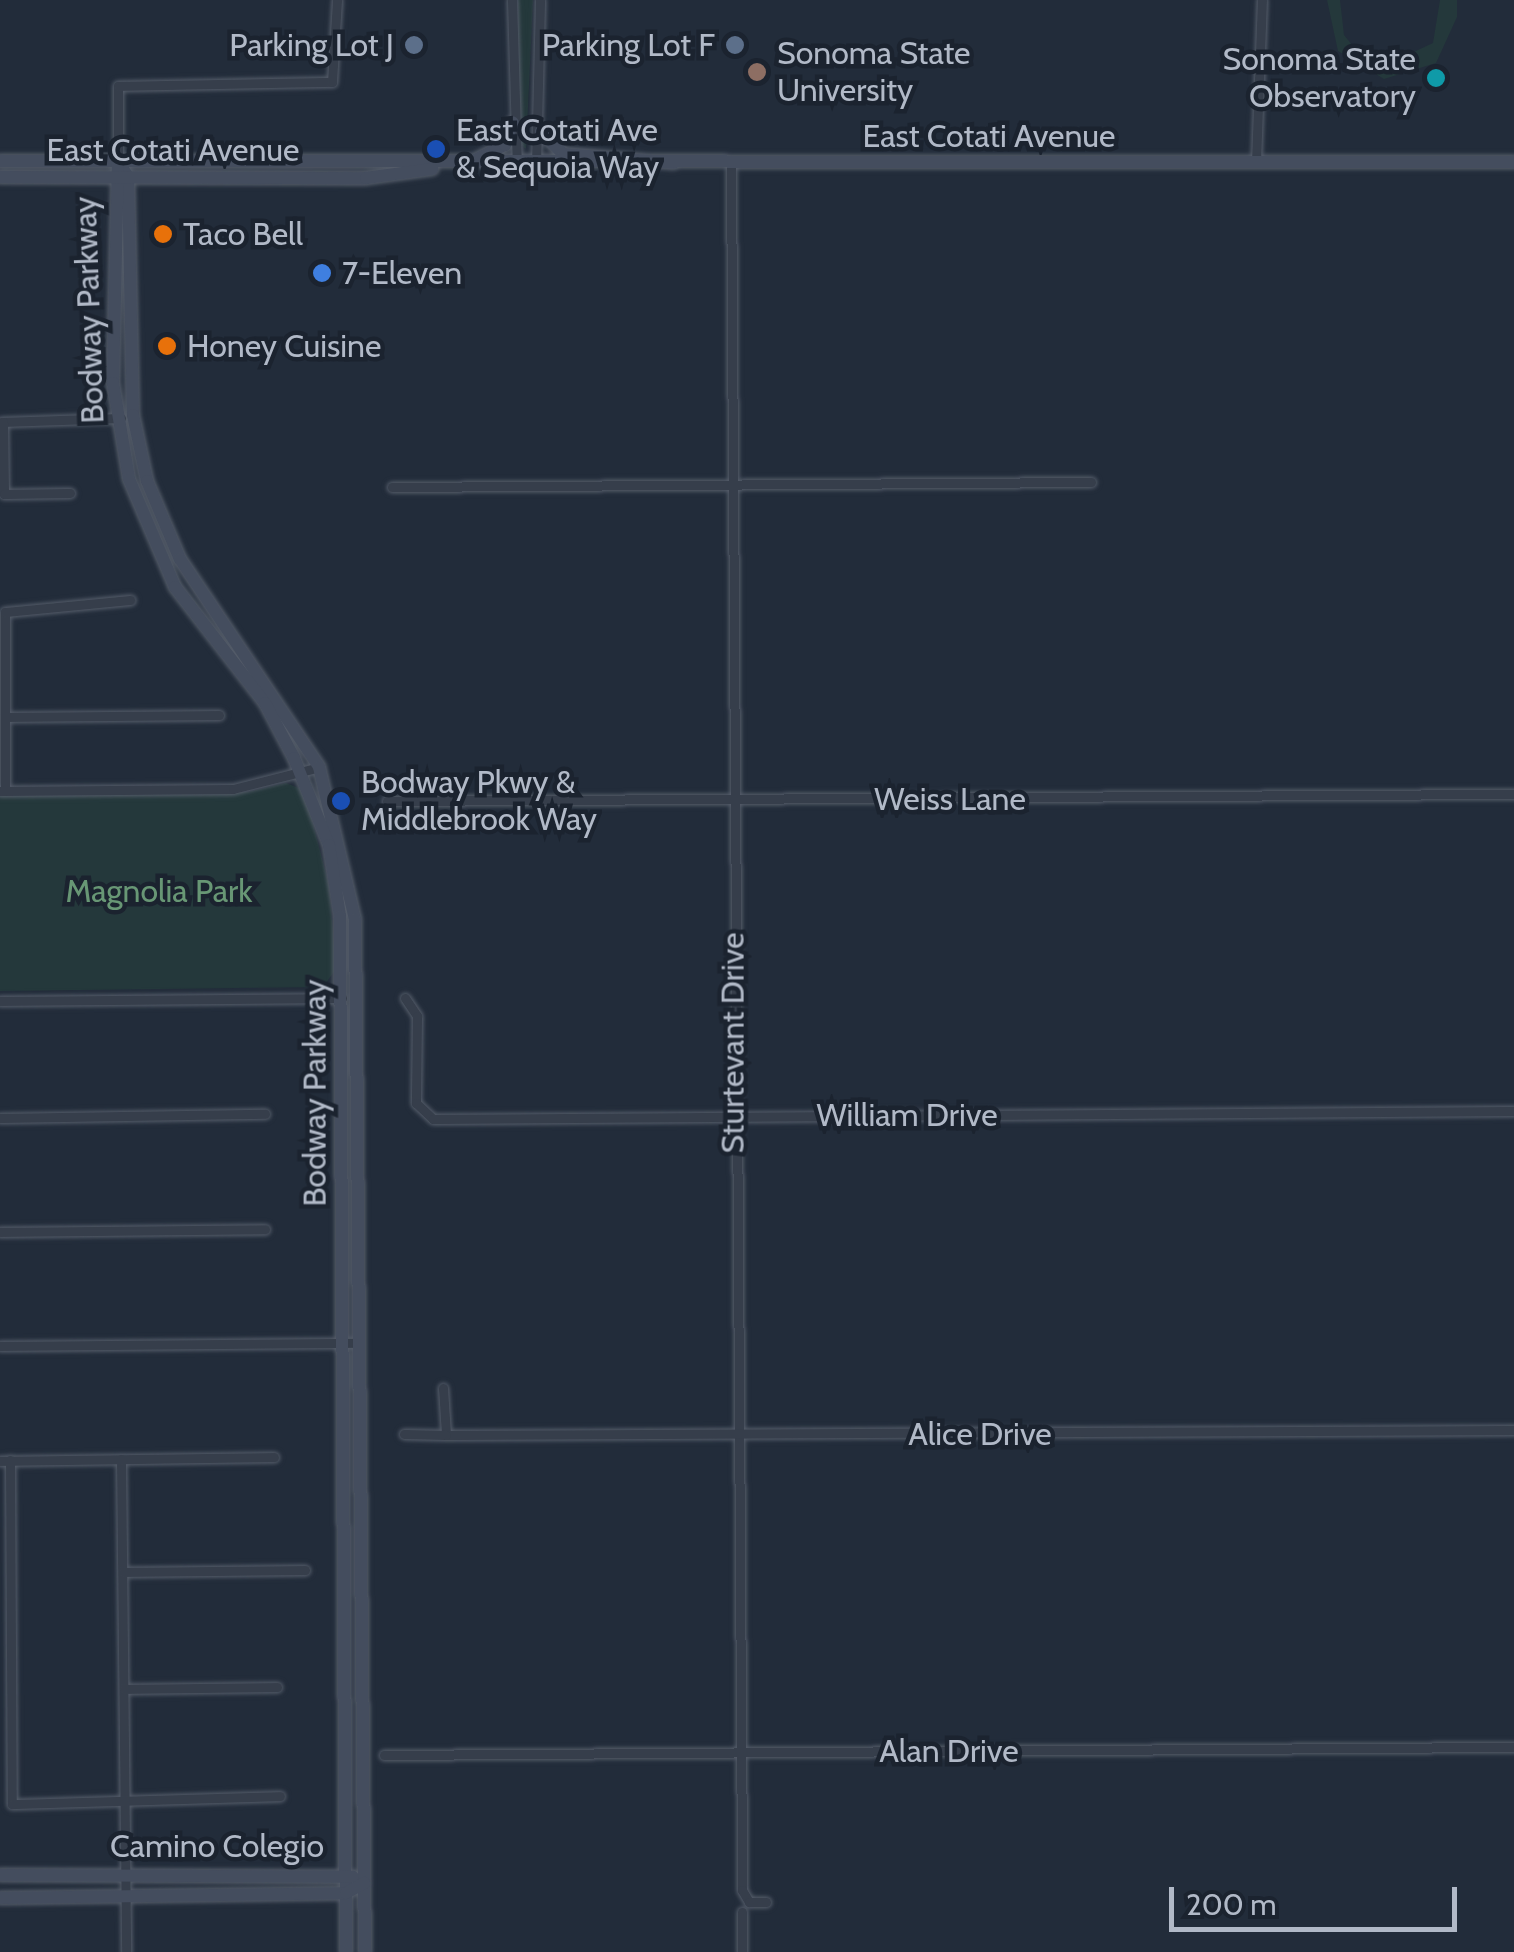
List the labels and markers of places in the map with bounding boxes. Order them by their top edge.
place label: Parking Lot J [229,26,394,64]
place label: Parking Lot F [542,26,715,64]
marker: Parking Lot J [403,34,425,56]
marker: Parking Lot F [724,34,746,56]
place label: Sonoma State University [777,35,970,110]
place label: Sonoma State Observatory [1223,41,1416,116]
marker: Sonoma State University [746,61,768,83]
marker: Sonoma State Observatory [1425,67,1447,89]
place label: East Cotati Ave & Sequoia Way [456,112,659,187]
marker: East Cotati Ave & Sequoia Way [425,138,447,160]
place label: Taco Bell [183,215,303,253]
marker: Taco Bell [152,223,174,245]
place label: 7-Eleven [342,254,462,292]
marker: 7-Eleven [311,262,333,284]
place label: Honey Cuisine [187,327,381,365]
marker: Honey Cuisine [156,335,178,357]
place label: Bodway Pkwy & Middlebrook Way [361,764,597,839]
marker: Bodway Pkwy & Middlebrook Way [330,790,352,812]

